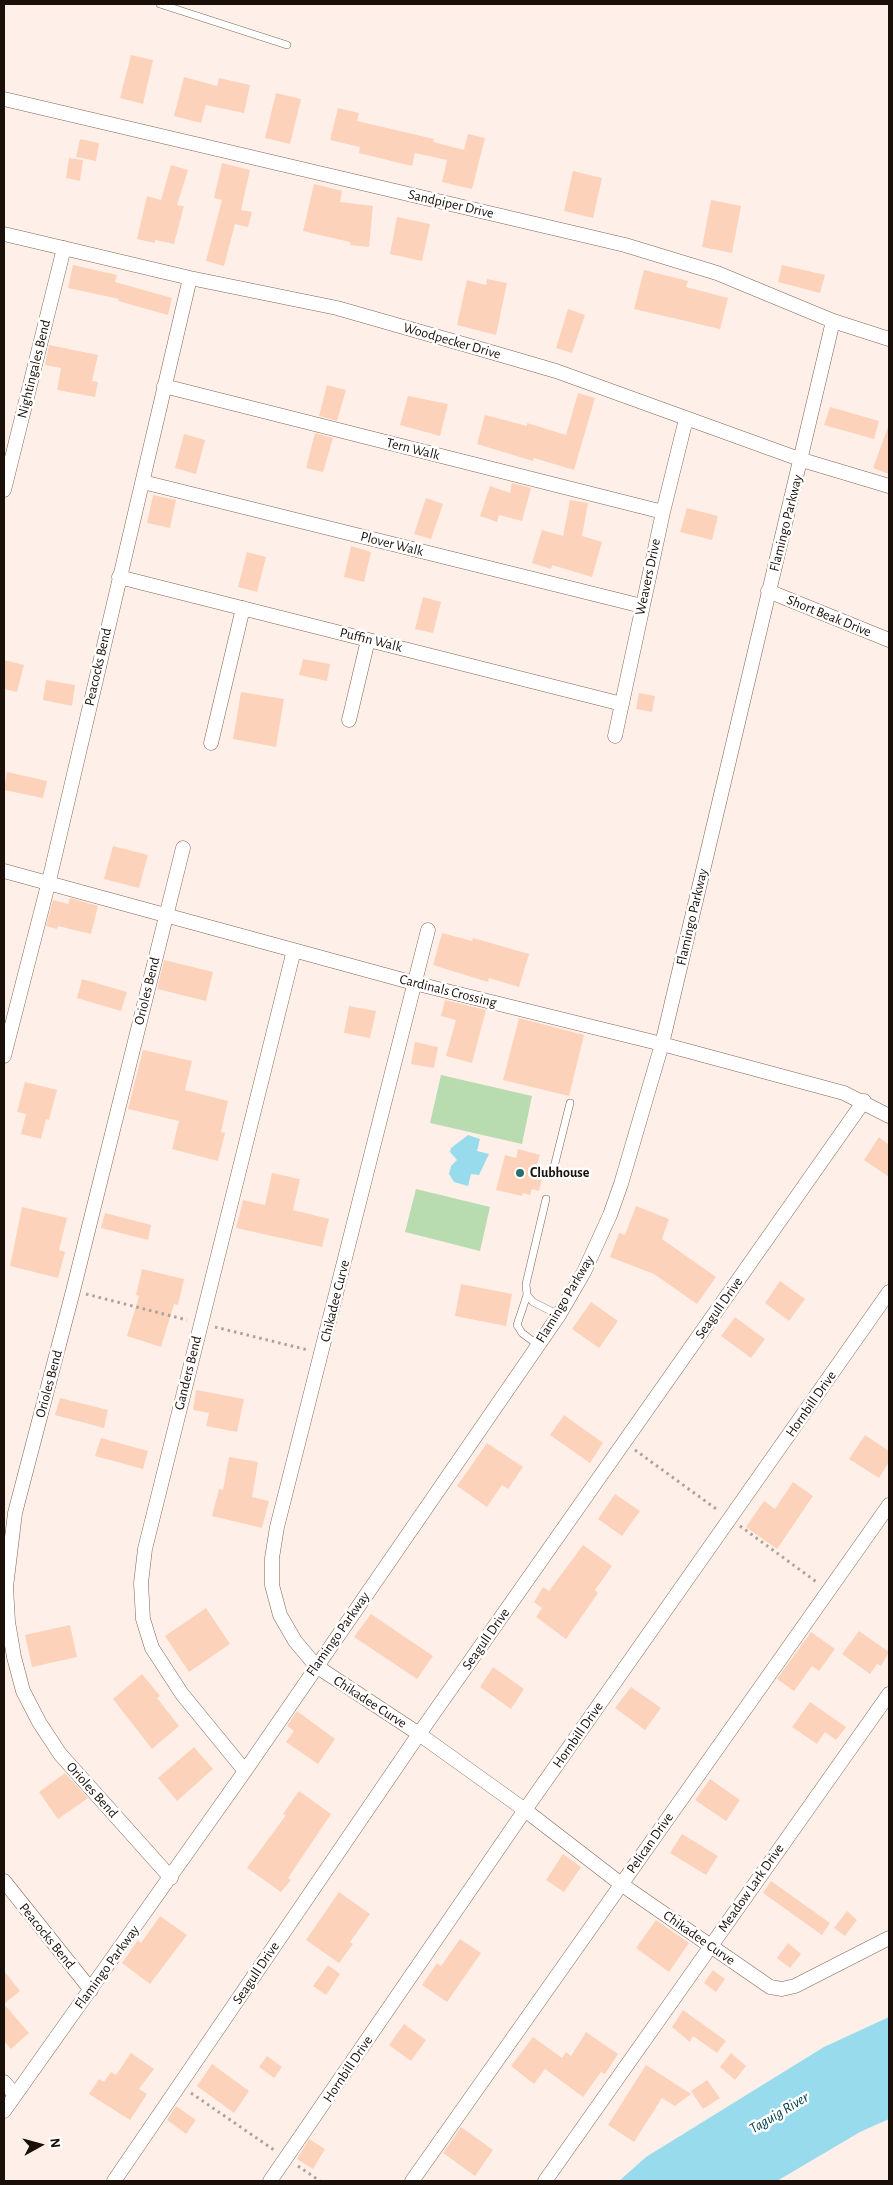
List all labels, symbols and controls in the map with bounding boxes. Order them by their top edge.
street label: Sandpiper Drive [407,186,495,222]
street label: Nightingales Bend [14,318,54,420]
street label: Woodpecker Drive [401,319,503,363]
street label: Tern Walk [385,434,441,464]
street label: Flamingo Parkway [766,473,806,573]
street label: Plover Walk [359,528,425,560]
street label: Weavers Drive [632,537,664,617]
street label: Short Beak Drive [784,591,874,641]
street label: Puffin Walk [338,624,404,656]
street label: Peacocks Bend [81,626,115,708]
street label: Flamingo Parkway [673,867,711,967]
street label: Orioles Bend [130,955,164,1027]
street label: Cardinals Crossing [398,971,498,1011]
place label: Clubhouse [530,1165,589,1181]
marker: Clubhouse [514,1167,526,1179]
street label: Flamingo Parkway [532,1252,598,1346]
street label: Chikadee Curve [317,1258,353,1344]
street label: Seagull Drive [692,1274,746,1342]
street label: Ganders Bend [171,1334,205,1412]
street label: Orioles Bend [32,1348,66,1420]
street label: Hornbill Drive [782,1368,840,1440]
street label: Flamingo Parkway [303,1589,373,1679]
street label: Seagull Drive [459,1605,513,1673]
street label: Chikadee Curve [330,1672,410,1732]
street label: Hornbill Drive [549,1699,607,1771]
street label: Orioles Bend [63,1759,121,1821]
street label: Pelican Drive [623,1809,677,1877]
street label: Meadow Lark Drive [714,1841,788,1935]
street label: Peacocks Bend [15,1900,79,1972]
street label: Chikadee Curve [660,1907,738,1969]
street label: Flamingo Parkway [71,1922,143,2012]
street label: Seagull Drive [229,1939,283,2007]
street label: Hornbill Drive [320,2033,376,2105]
water label: Taguig River [746,2088,812,2138]
north arrow [15,2120,65,2170]
text: N [47,2137,62,2149]

